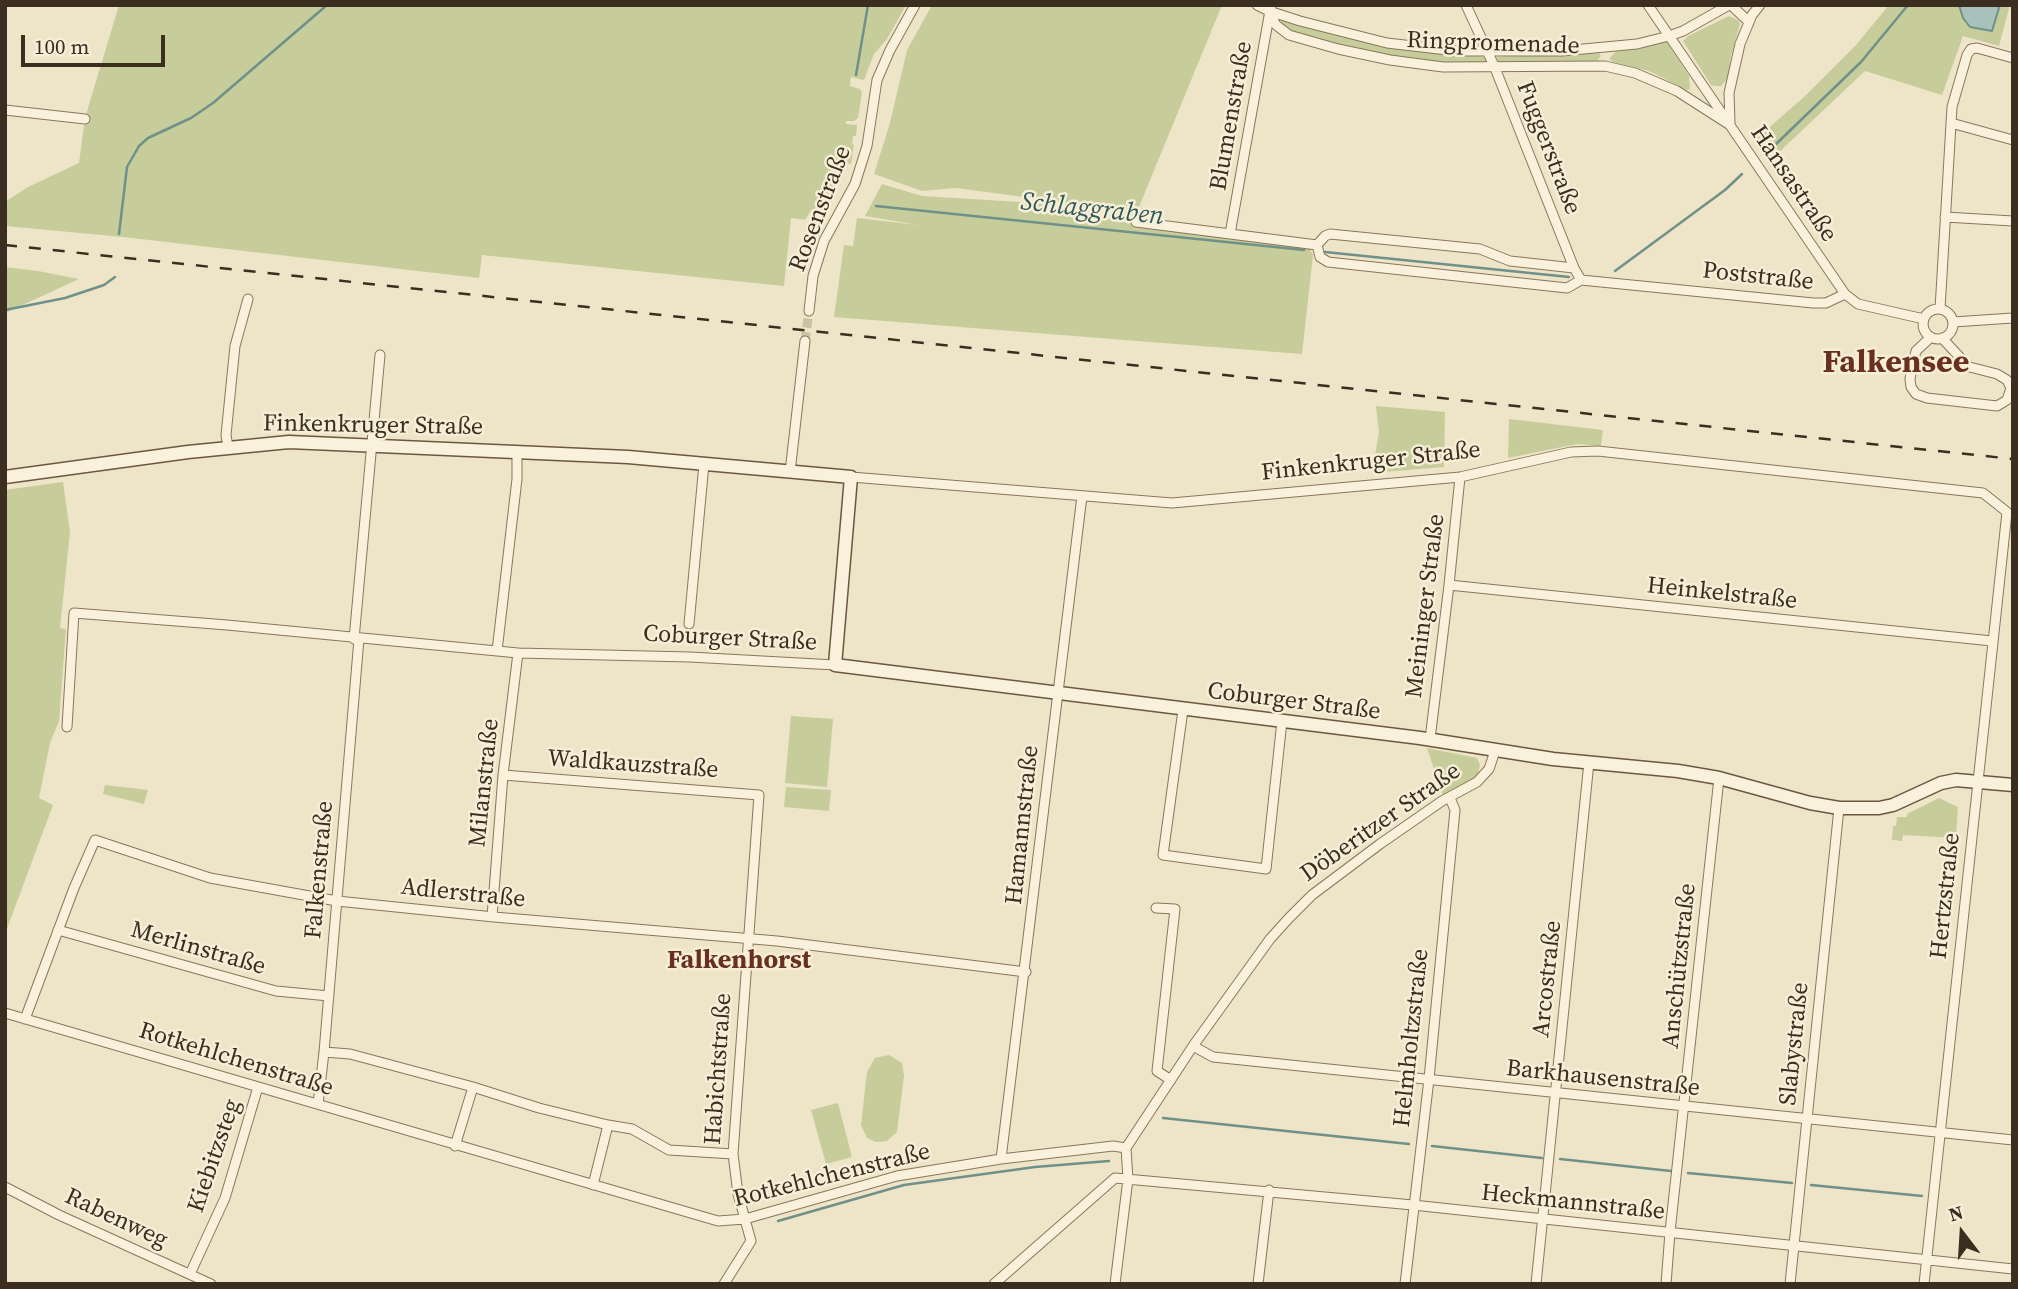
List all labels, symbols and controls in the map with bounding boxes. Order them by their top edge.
scale bar [24,21,168,65]
street label: Ringpromenade [1406,27,1580,61]
text: 100 m [34,32,89,61]
street label: Blumenstraße [1205,39,1259,193]
street label: Fuggerstraße [1509,77,1587,219]
street label: Hansastraße [1743,120,1843,248]
street label: Rosenstraße [784,142,858,276]
water label: Schlaggraben [1019,187,1165,233]
street label: Poststraße [1701,257,1815,297]
district label: Falkensee [1823,345,1969,383]
street label: Finkenkruger Straße [263,410,483,442]
street label: Finkenkruger Straße [1260,436,1482,488]
street label: Meininger Straße [1400,512,1452,700]
street label: Heinkelstraße [1645,572,1799,616]
street label: Coburger Straße [642,620,818,658]
street label: Coburger Straße [1206,677,1382,727]
street label: Milanstraße [464,717,506,849]
street label: Hamannstraße [1000,744,1046,906]
street label: Waldkauzstraße [546,745,720,785]
street label: Döberitzer Straße [1296,757,1466,889]
street label: Falkenstraße [300,800,340,940]
street label: Hertzstraße [1925,831,1967,961]
street label: Adlerstraße [399,873,527,915]
street label: Anschützstraße [1657,882,1703,1050]
street label: Merlinstraße [127,916,269,982]
street label: Arcostraße [1528,919,1568,1039]
district label: Falkenhorst [667,945,811,977]
street label: Helmholtzstraße [1388,947,1436,1129]
street label: Slabystraße [1774,981,1816,1107]
street label: Habichtstraße [699,992,739,1146]
street label: Rotkehlchenstraße [135,1017,337,1103]
street label: Barkhausenstraße [1505,1054,1701,1104]
street label: Kiebitzsteg [182,1096,248,1216]
street label: Rotkehlchenstraße [731,1138,933,1214]
street label: Heckmannstraße [1480,1179,1666,1227]
street label: Rabenweg [60,1183,172,1255]
north arrow [1927,1198,1997,1268]
text: N [1945,1198,1966,1227]

